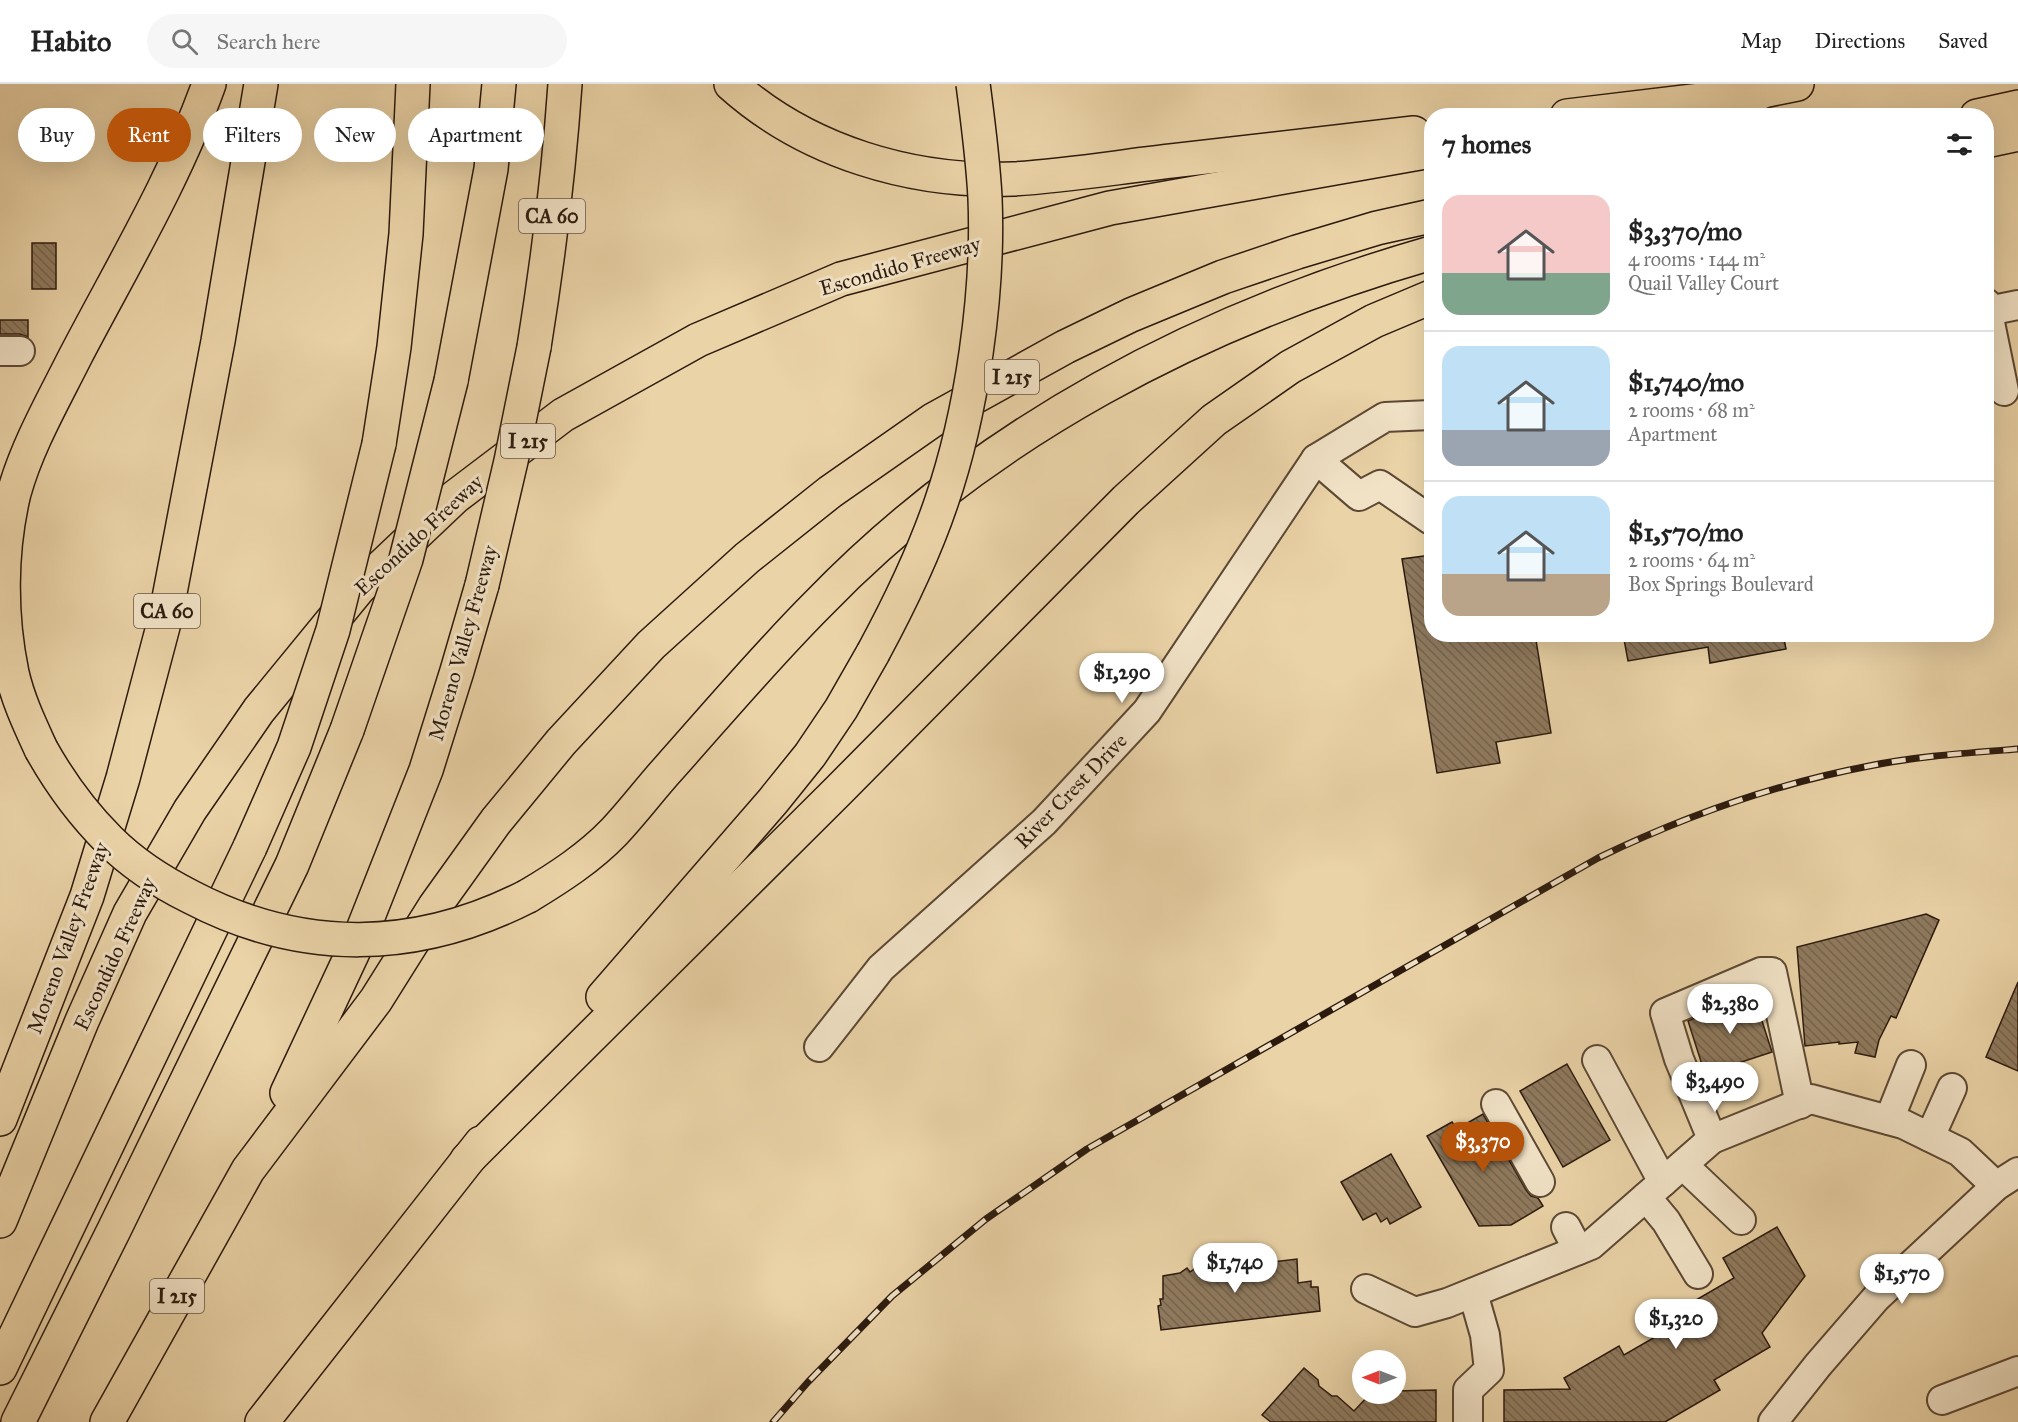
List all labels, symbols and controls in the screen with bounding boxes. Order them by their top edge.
search box [147,14,567,68]
text: Habito [30,24,111,59]
icon: search [168,25,201,58]
text: Search here [216,28,320,55]
text: Map [1741,28,1782,54]
text: Directions [1815,28,1905,54]
text: Saved [1938,28,1988,54]
chip: Buy [18,108,95,162]
chip: Rent [107,108,191,162]
chip: Filters [203,108,302,162]
chip: New [314,108,396,162]
chip: Apartment [408,108,544,162]
text: 7 homes [1442,128,1531,160]
icon: filters [1943,128,1976,161]
road number: CA 60 [519,199,585,233]
text: $3,370/mo [1628,215,1742,247]
icon: home [1490,219,1562,291]
street label: Escondido Freeway [816,230,985,301]
text: 4 rooms · 144 m² [1628,247,1765,271]
text: Quail Valley Court [1628,271,1779,295]
road number: I 215 [985,360,1039,394]
text: $1,740/mo [1628,366,1744,398]
icon: home [1490,370,1562,442]
text: 2 rooms · 68 m² [1628,398,1755,422]
text: Apartment [1628,422,1717,446]
road number: I 215 [501,424,555,458]
street label: Escondido Freeway [349,468,490,601]
text: $1,570/mo [1628,516,1743,548]
icon: home [1490,520,1562,592]
street label: Moreno Valley Freeway [423,541,504,744]
text: 2 rooms · 64 m² [1628,548,1755,572]
text: Box Springs Boulevard [1628,572,1814,596]
road number: CA 60 [134,594,200,628]
pin: $1,290 [1073,653,1171,704]
text: $1,290 [1093,660,1151,684]
street label: River Crest Drive [1009,728,1133,854]
street label: Moreno Valley Freeway [21,838,115,1037]
street label: Escondido Freeway [68,872,162,1035]
pin: $2,380 [1681,984,1779,1035]
text: $2,380 [1701,991,1759,1015]
pin: $3,490 [1666,1062,1764,1113]
text: $3,490 [1685,1069,1745,1093]
pin: $3,370 [1434,1122,1532,1173]
text: $3,370 [1455,1129,1511,1153]
pin: $1,740 [1186,1243,1284,1294]
text: $1,740 [1207,1250,1263,1274]
pin: $1,570 [1853,1254,1951,1305]
text: $1,570 [1874,1261,1930,1285]
road number: I 215 [150,1279,204,1313]
pin: $1,320 [1627,1299,1725,1350]
text: $1,320 [1649,1306,1703,1330]
north arrow [1352,1350,1406,1404]
map controls [1352,1350,1406,1404]

